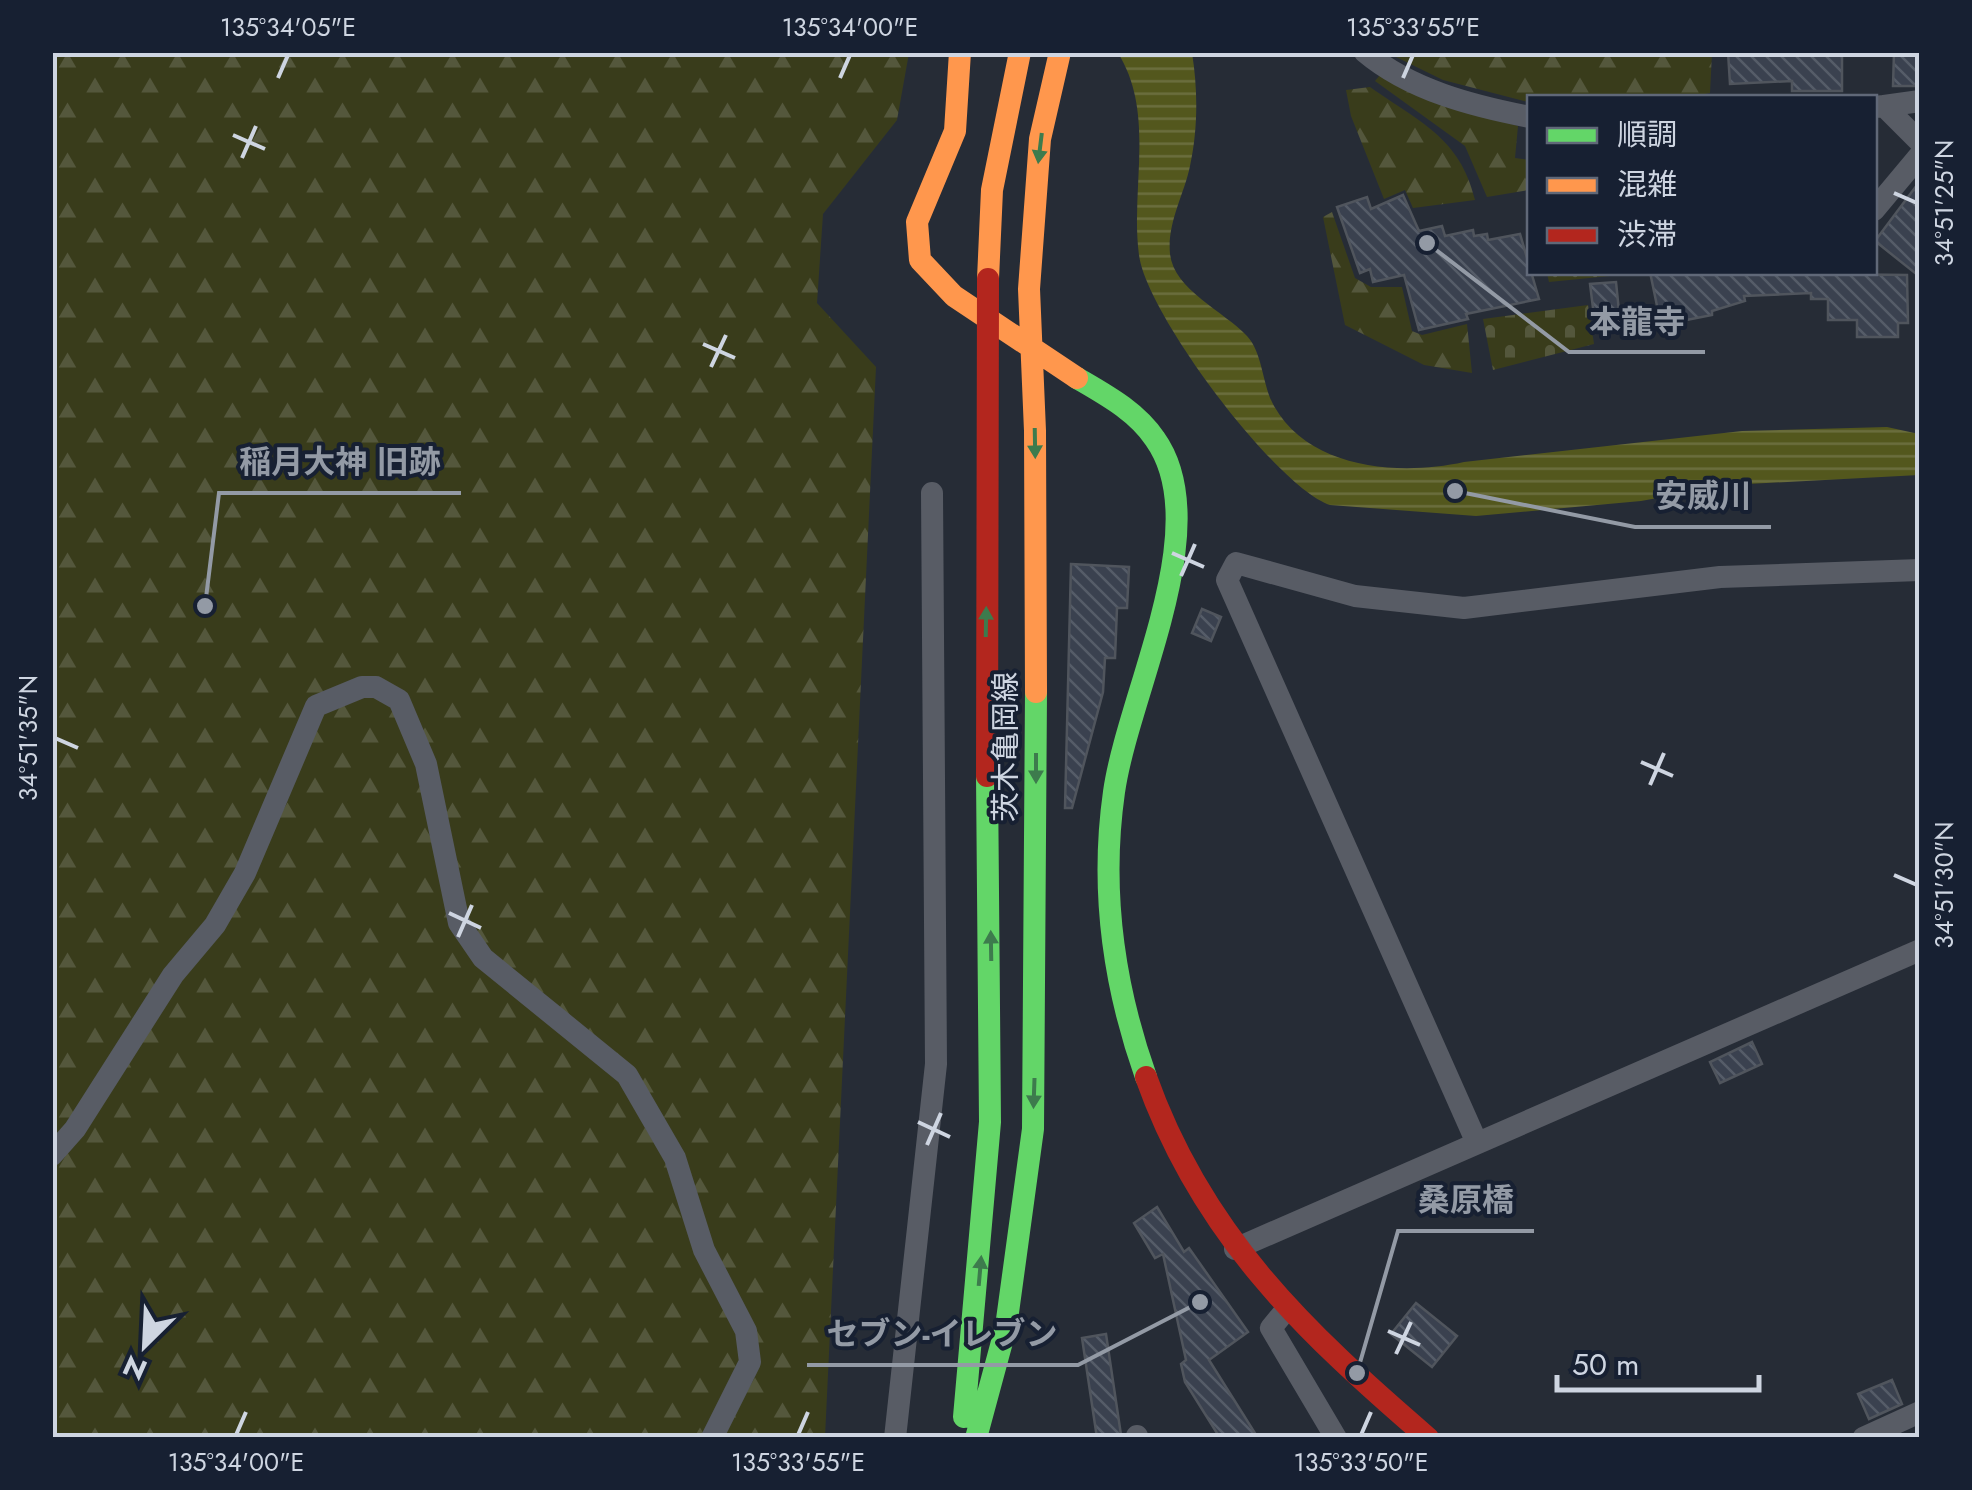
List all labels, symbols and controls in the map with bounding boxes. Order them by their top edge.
text: 135°34'05"E [220,9,356,45]
text: 135°34'00"E [782,9,918,45]
text: 135°33'55"E [1346,9,1480,45]
legend [1527,95,1877,275]
text: 順調 [1617,113,1677,156]
one-way arrow [1032,132,1048,164]
text: 34°51'25"N [1926,140,1962,266]
text: 混雑 [1617,163,1677,206]
text: 渋滞 [1617,213,1677,256]
callout: 本龍寺 [1569,290,1705,352]
text: 本龍寺 [1589,299,1685,345]
one-way arrow [1027,428,1043,460]
callout: 稲月大神 旧跡 [219,431,461,493]
text: 稲月大神 旧跡 [239,439,441,485]
callout: 安威川 [1635,465,1771,527]
text: 安威川 [1655,473,1751,519]
one-way arrow [978,605,994,637]
street label: 茨木亀岡線 [984,672,1027,822]
text: 34°51'35"N [10,675,46,801]
one-way arrow [1028,753,1044,785]
text: 34°51'30"N [1926,821,1962,949]
one-way arrow [983,930,999,962]
one-way arrow [1025,1078,1041,1110]
callout: 桑原橋 [1398,1169,1534,1231]
text: 桑原橋 [1418,1177,1514,1223]
one-way arrow [972,1255,988,1286]
north arrow [95,1295,195,1395]
callout: セブン-イレブン [807,1303,1078,1365]
text: セブン-イレブン [826,1311,1058,1357]
scale bar [1557,1330,1760,1392]
text: 50 m [1572,1343,1639,1386]
text: N [117,1344,154,1391]
text: 135°34'00"E [168,1444,304,1480]
text: 135°33'55"E [731,1444,865,1480]
text: 135°33'50"E [1294,1444,1428,1480]

